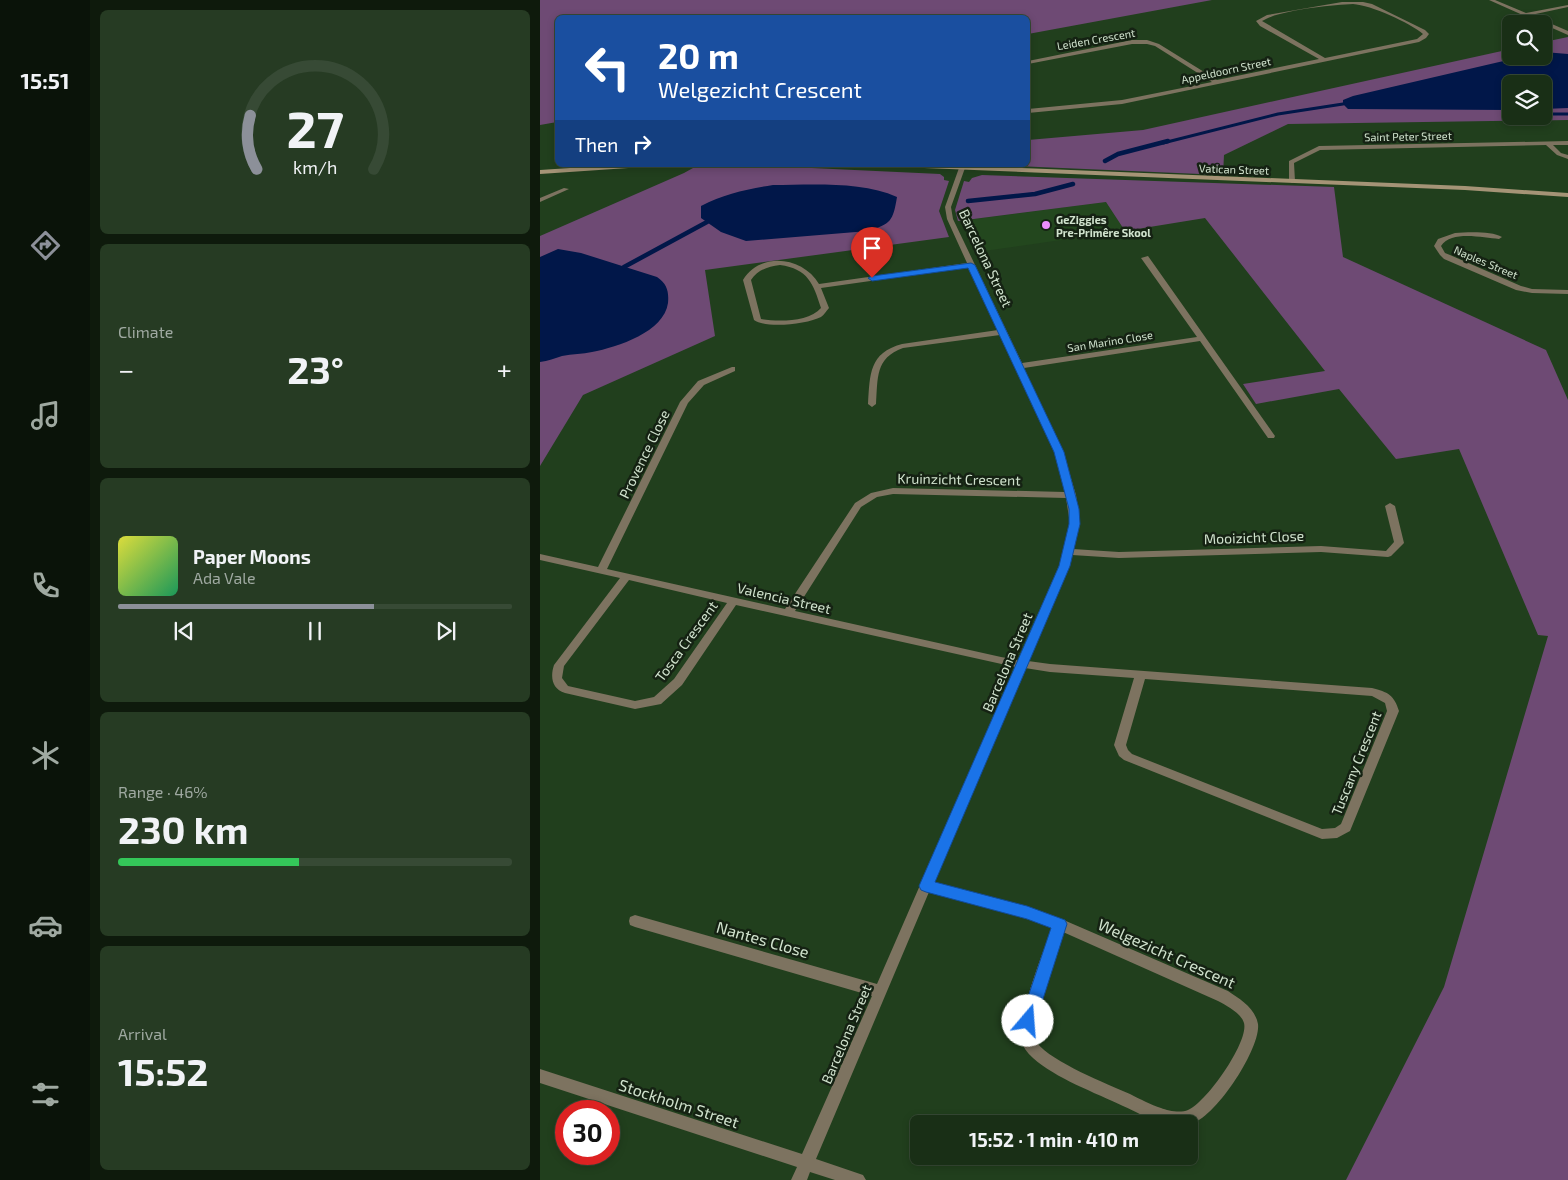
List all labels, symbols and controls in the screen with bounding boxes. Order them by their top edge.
map controls [1502,15,1552,125]
button: search [1502,15,1552,65]
street label: Leiden Crescent [1056,26,1136,52]
text: 20 m [658,34,739,76]
icon: left [575,35,640,100]
street label: Appeldoorn Street [1180,54,1272,86]
text: 15:51 [21,67,69,93]
button: layers [1502,75,1552,125]
text: Welgezicht Crescent [658,76,862,102]
text: 27 [286,96,344,158]
street label: Saint Peter Street [1364,129,1452,143]
icon: right [628,130,656,158]
text: Then [575,133,618,156]
text: km/h [293,156,337,178]
street label: Vatican Street [1199,161,1269,177]
street label: Barcelona Street [956,206,1016,310]
place label: GeZiggies Pre-Primêre Skool [1056,213,1151,239]
marker: GeZiggies Pre-Primêre Skool [1040,219,1052,231]
pin [851,227,893,278]
icon: directions [28,228,63,263]
icon: arrive [858,234,886,262]
street label: Naples Street [1452,243,1520,281]
text: Climate [118,322,173,341]
street label: San Marino Close [1066,328,1154,354]
text: 23° [287,346,344,392]
text: − [118,352,134,386]
text: + [497,352,512,386]
icon: music [28,398,63,433]
street label: Provence Close [615,407,673,501]
street label: Kruinzicht Crescent [897,469,1021,489]
street label: Mooizicht Close [1204,527,1304,547]
text: Paper Moons [193,545,311,568]
icon: phone [28,568,63,603]
text: Ada Vale [193,568,256,587]
street label: Valencia Street [735,579,833,617]
street label: Tosca Crescent [651,598,721,684]
street label: Barcelona Street [978,610,1036,714]
icon: previous [170,617,198,645]
icon: pause [301,617,329,645]
icon: next [432,617,460,645]
street label: Tuscany Crescent [1327,709,1385,817]
icon: climate [28,738,63,773]
text: Range · 46% [118,782,208,801]
text: 230 km [118,806,249,852]
icon: car [28,908,63,943]
street label: Welgezicht Crescent [1095,914,1239,992]
street label: Nantes Close [715,917,811,961]
street label: Barcelona Street [817,982,875,1086]
position arrow [1001,994,1053,1046]
text: Arrival [118,1024,167,1043]
text: 15:52 [118,1048,208,1094]
street label: Stockholm Street [617,1075,741,1131]
icon: filters [28,1077,63,1112]
speed limit sign: 30 [555,1100,620,1165]
text: 15:52 · 1 min · 410 m [969,1128,1139,1151]

